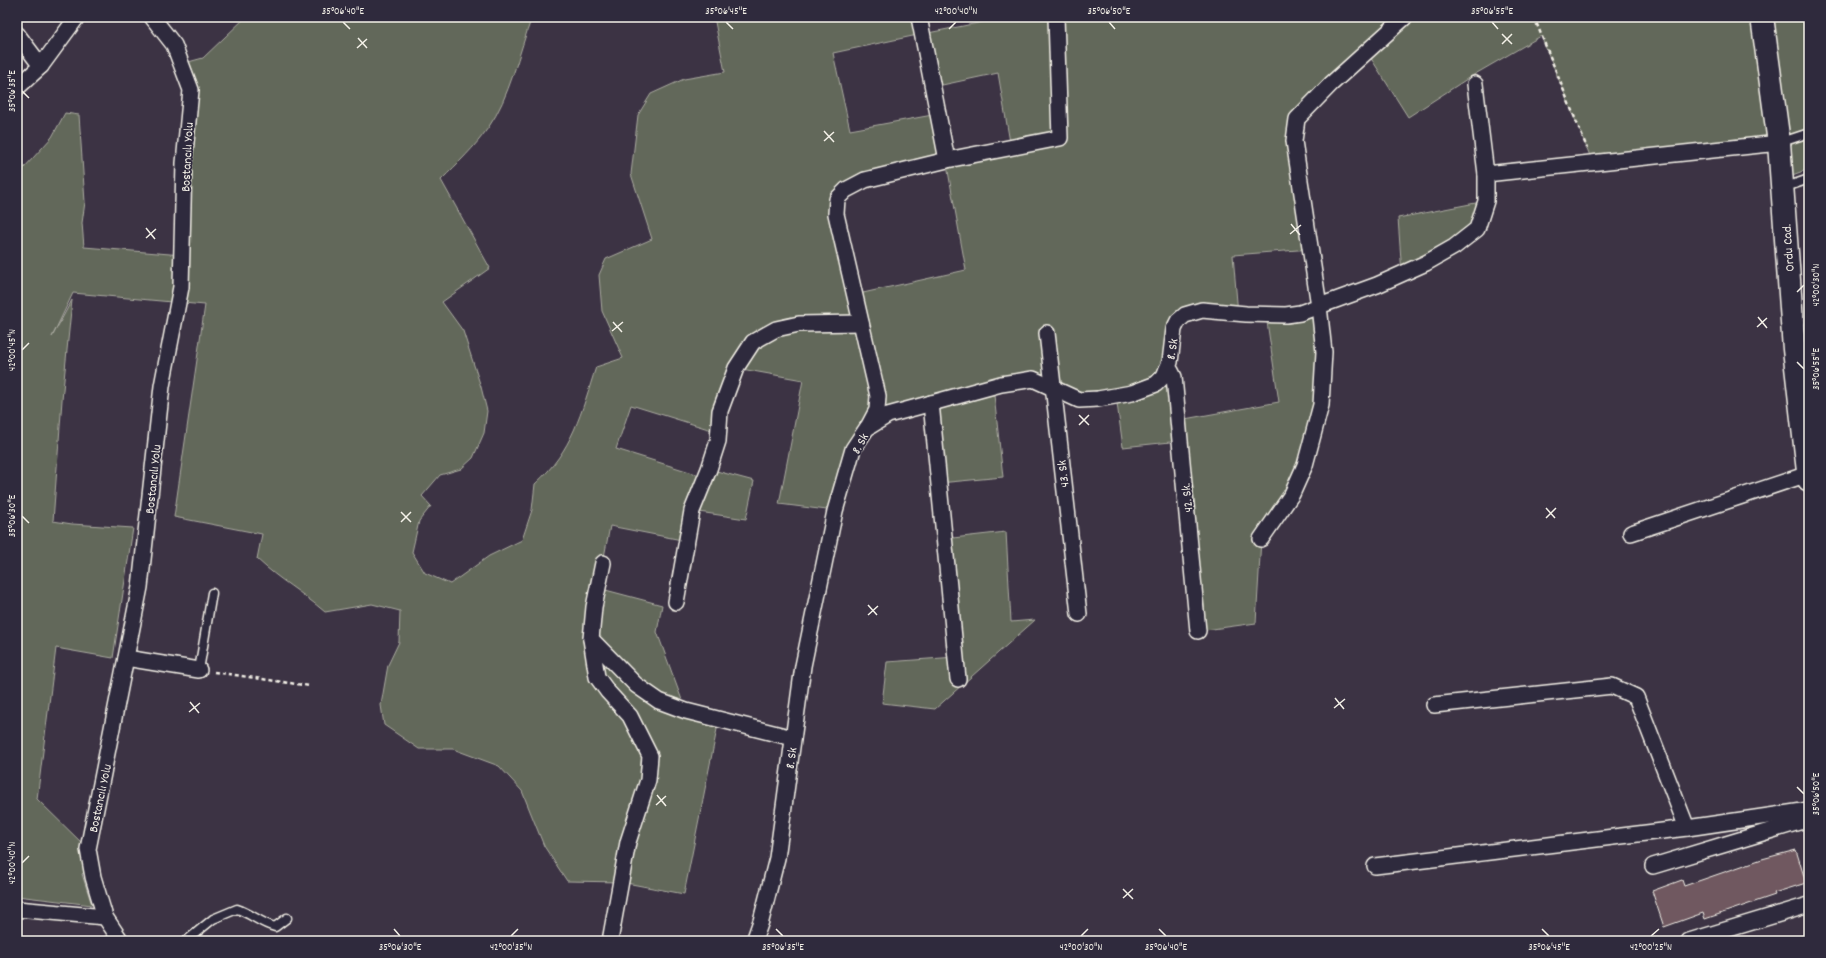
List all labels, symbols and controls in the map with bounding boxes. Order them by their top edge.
text: 35°06'40"E [322,5,365,19]
text: 35°06'45"E [705,5,747,19]
text: 42°00'40"N [935,5,977,19]
text: 35°06'50"E [1088,5,1131,19]
text: 35°06'55"E [1471,5,1513,19]
text: 35°06'35"E [6,70,20,112]
street label: Bostancılı Yolu [177,122,200,192]
street label: Ordu Cad. [1778,223,1801,272]
text: 42°00'30"N [1810,263,1824,307]
text: 42°00'45"N [6,329,20,371]
street label: 8. Sk [1162,337,1185,361]
text: 35°06'55"E [1810,348,1824,390]
street label: 8. Sk [848,430,875,458]
street label: Bostancılı Yolu [141,444,168,515]
street label: 43. Sk [1053,459,1076,488]
street label: 42. Sk. [1177,482,1199,513]
text: 35°06'30"E [6,494,20,537]
street label: 8. Sk [782,746,803,770]
street label: Bostancılı Yolu [85,762,118,835]
text: 35°06'50"E [1810,772,1824,815]
text: 42°00'40"N [6,842,20,884]
text: 35°06'30"E [379,941,422,955]
text: 42°00'35"N [490,941,532,955]
text: 35°06'35"E [762,941,804,955]
text: 42°00'30"N [1060,941,1103,955]
text: 35°06'40"E [1145,941,1188,955]
text: 35°06'45"E [1528,941,1570,955]
text: 42°00'25"N [1630,941,1672,955]

